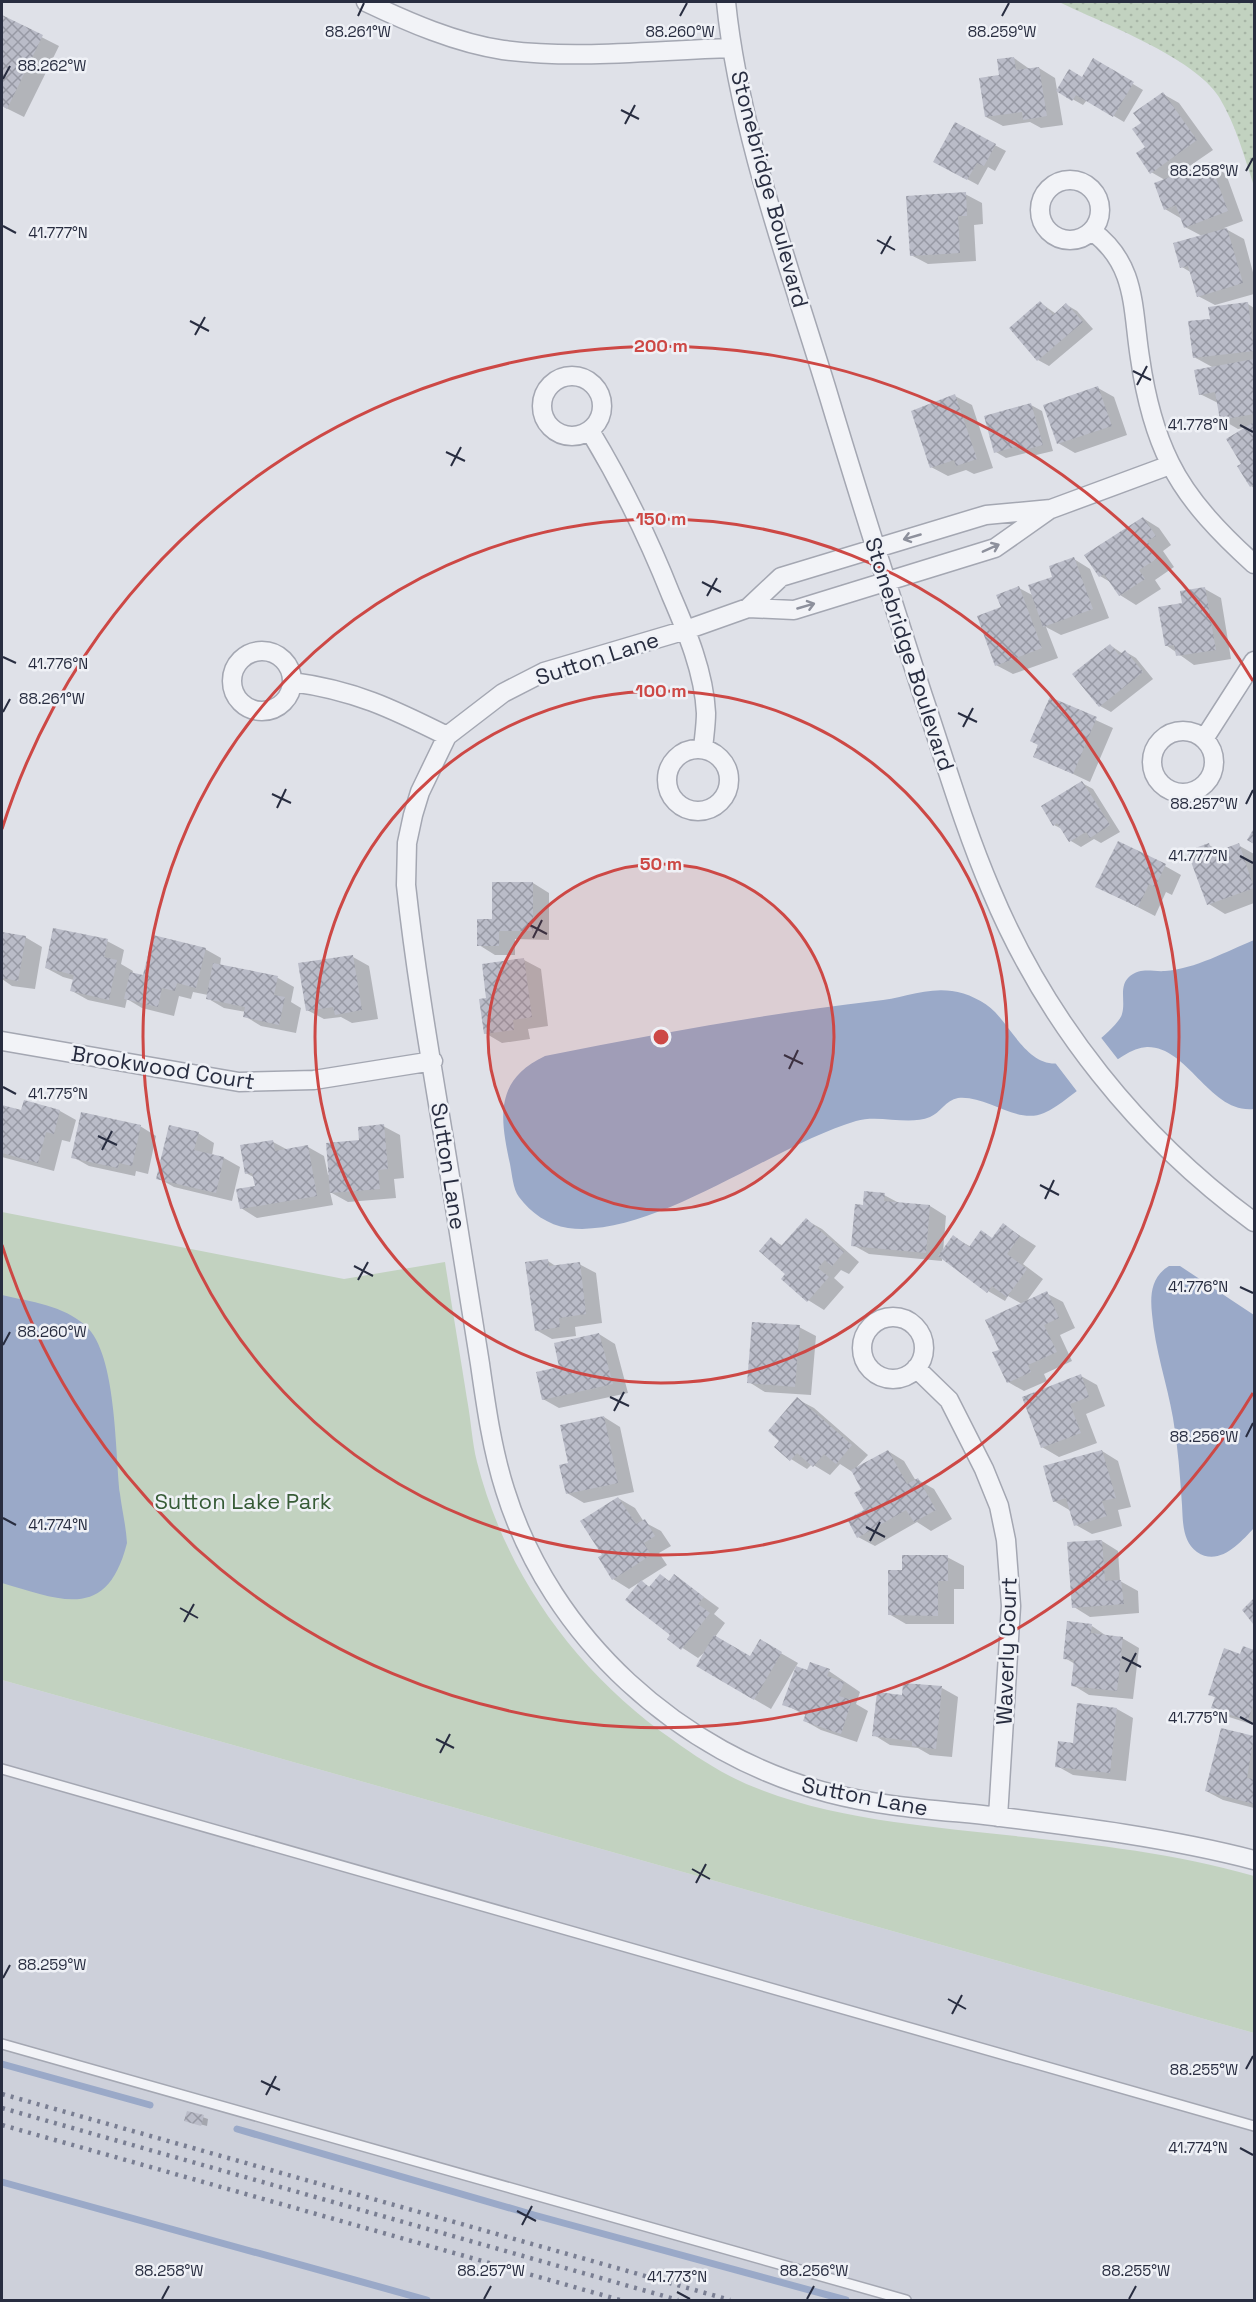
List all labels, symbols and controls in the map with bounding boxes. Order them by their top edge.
text: 88.261°W [325,22,391,41]
text: 88.260°W [645,22,715,41]
text: 88.259°W [968,22,1036,41]
text: 88.262°W [18,56,86,75]
street label: Stonebridge Boulevard [725,68,815,310]
text: 88.258°W [1170,161,1238,180]
text: 41.777°N [28,223,88,242]
text: 200 m [634,334,688,357]
text: 41.778°N [1168,415,1228,434]
text: 150 m [636,507,686,530]
one-way arrow [903,532,922,543]
street label: Stonebridge Boulevard [859,534,961,774]
one-way arrow [982,542,1000,553]
one-way arrow [796,600,815,611]
street label: Sutton Lane [532,625,662,691]
text: 41.776°N [28,654,88,673]
text: 100 m [635,679,687,702]
text: 88.261°W [19,689,85,708]
text: 88.257°W [1170,794,1238,813]
text: 41.777°N [1168,846,1228,865]
text: 50 m [640,852,682,875]
centre of rings [651,1027,671,1047]
street label: Brookwood Court [69,1039,257,1095]
text: 41.775°N [28,1084,88,1103]
street label: Sutton Lane [425,1101,473,1231]
text: 41.776°N [1168,1277,1228,1296]
text: 88.260°W [17,1322,87,1341]
text: 88.256°W [1170,1427,1238,1446]
park label: Sutton Lake Park [154,1487,332,1515]
text: 41.774°N [28,1515,88,1534]
street label: Waverly Court [989,1577,1023,1725]
text: 41.775°N [1168,1708,1228,1727]
street label: Sutton Lane [799,1770,931,1822]
text: 88.259°W [18,1955,86,1974]
text: 88.255°W [1170,2060,1238,2079]
text: 41.774°N [1168,2138,1228,2157]
text: 88.258°W [135,2261,203,2280]
text: 88.257°W [457,2261,525,2280]
text: 88.256°W [780,2261,848,2280]
text: 88.255°W [1102,2261,1170,2280]
text: 41.773°N [647,2267,707,2286]

